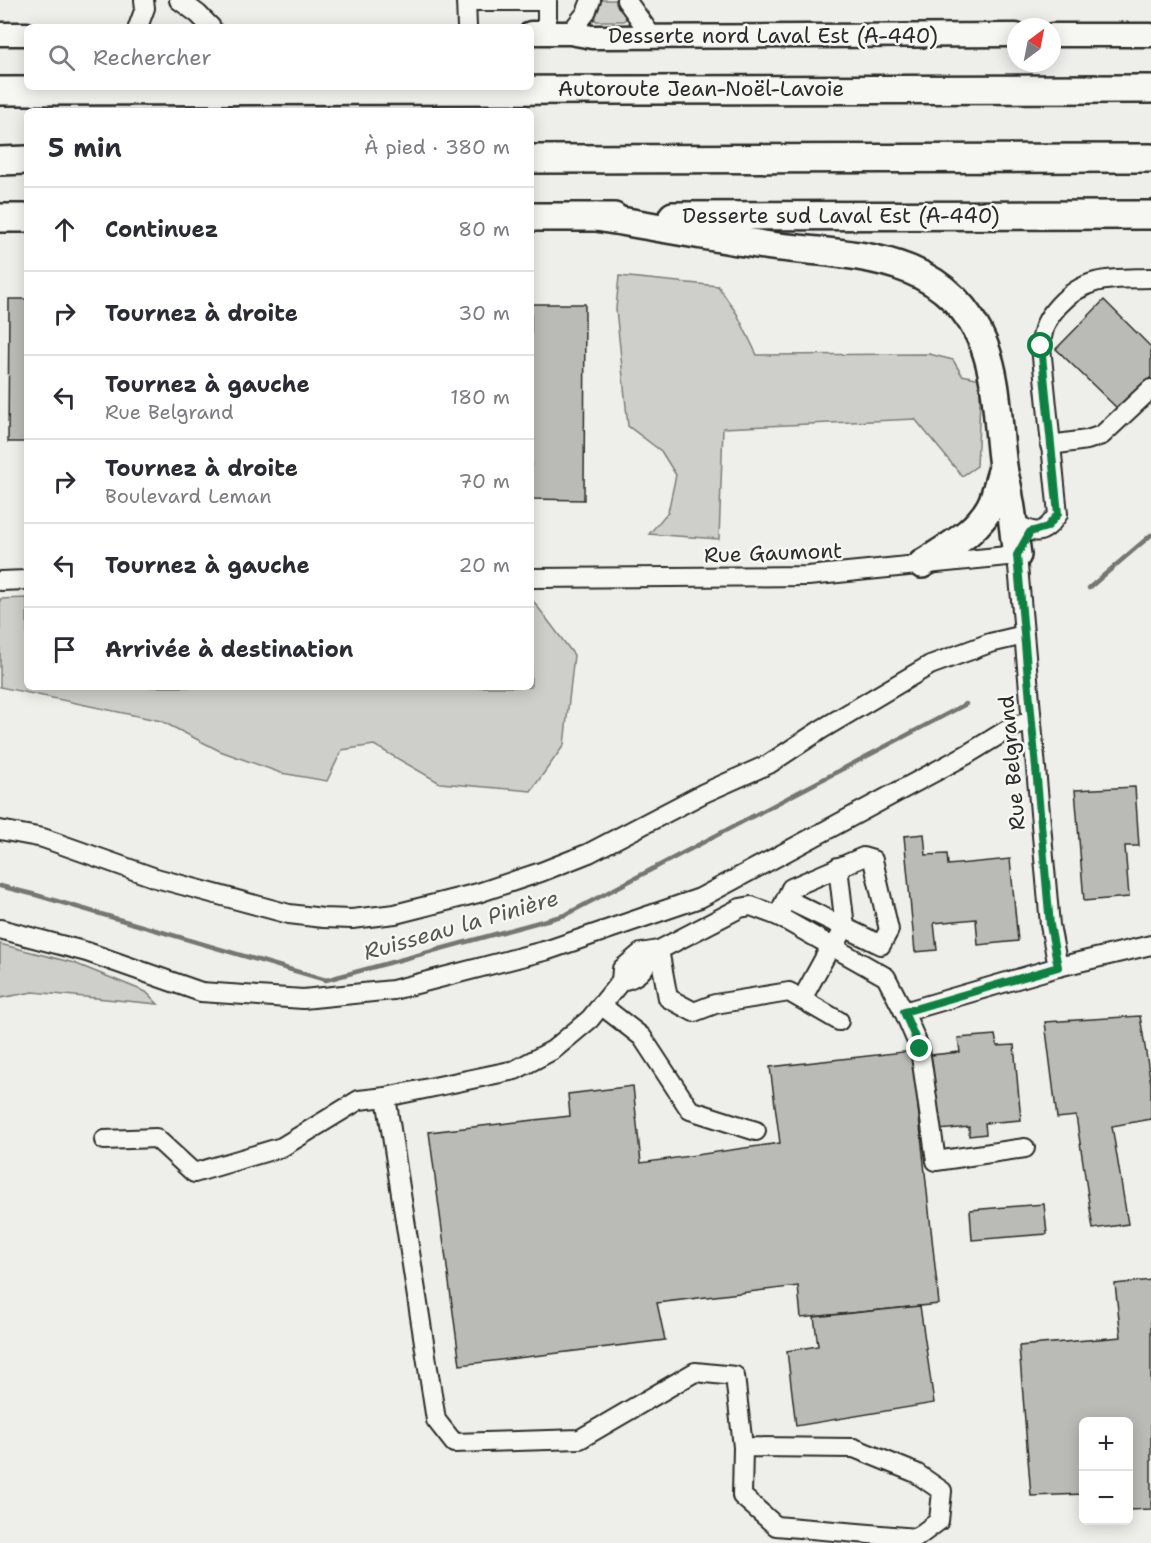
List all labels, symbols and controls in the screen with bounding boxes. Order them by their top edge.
north arrow [1007,18,1061,72]
street label: Desserte nord Laval Est (A-440) [608,22,938,50]
search box [24,24,534,90]
icon: search [45,41,78,74]
text: Rechercher [93,43,212,72]
street label: Autoroute Jean-Noël-Lavoie [558,75,844,103]
text: 5 min [48,130,122,165]
text: À pied · 380 m [364,134,510,160]
street label: Desserte sud Laval Est (A-440) [682,202,1000,230]
icon: ahead [48,213,81,246]
text: Continuez [105,215,218,244]
text: 80 m [458,216,510,242]
icon: right [48,297,81,330]
text: Tournez à droite [105,299,298,328]
text: 30 m [458,300,510,326]
route start [1027,332,1053,358]
text: Tournez à gauche [105,370,310,399]
icon: left [48,381,81,414]
text: 180 m [450,384,510,410]
text: Rue Belgrand [105,399,234,425]
text: Tournez à droite [105,454,298,483]
icon: right [48,465,81,498]
text: 70 m [458,468,510,494]
text: Boulevard Leman [105,483,271,509]
street label: Rue Gaumont [703,537,843,569]
icon: left [48,549,81,582]
text: Tournez à gauche [105,551,310,580]
text: 20 m [459,552,510,578]
icon: arrive [48,633,81,666]
text: Arrivée à destination [105,635,353,664]
street label: Rue Belgrand [992,694,1032,832]
water label: Ruisseau la Pinière [360,883,562,967]
route end [906,1035,932,1061]
map controls [1079,1417,1133,1525]
button: + [1079,1417,1133,1471]
button: − [1079,1471,1133,1525]

